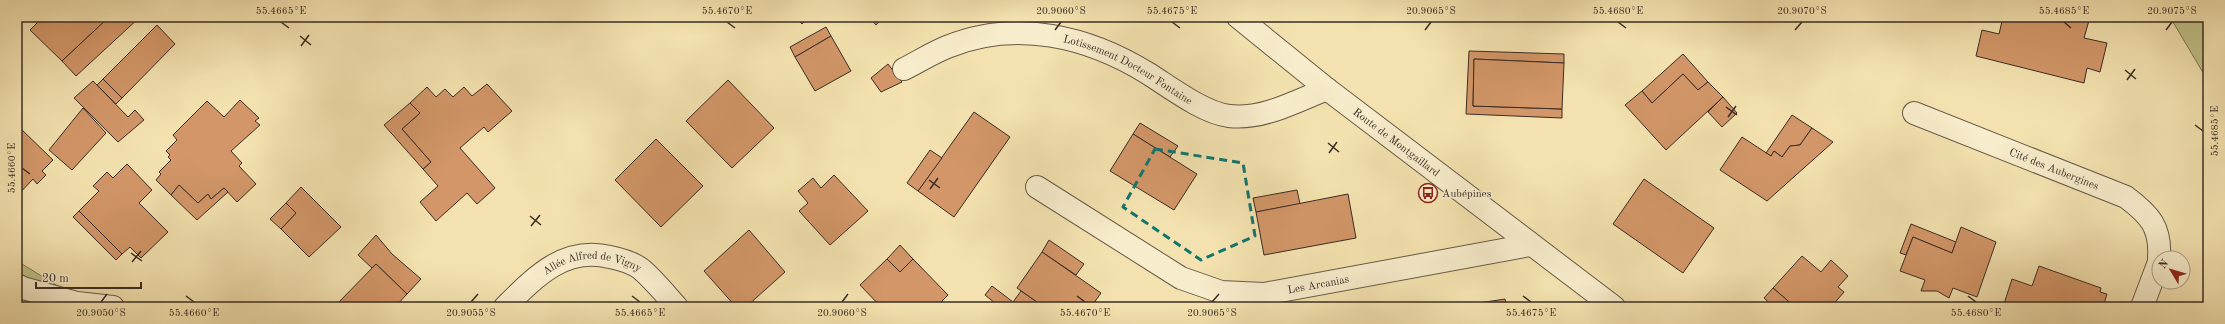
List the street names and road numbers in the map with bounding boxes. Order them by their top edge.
street label: Lotissement Docteur Fontaine [1062,34,1194,107]
street label: Route de Montgaillard [1350,107,1441,180]
street label: Cité des Aubergines [2008,147,2100,193]
street label: Allée Alfred de Vigny [541,251,643,278]
street label: Les Arcanias [1287,274,1351,297]

